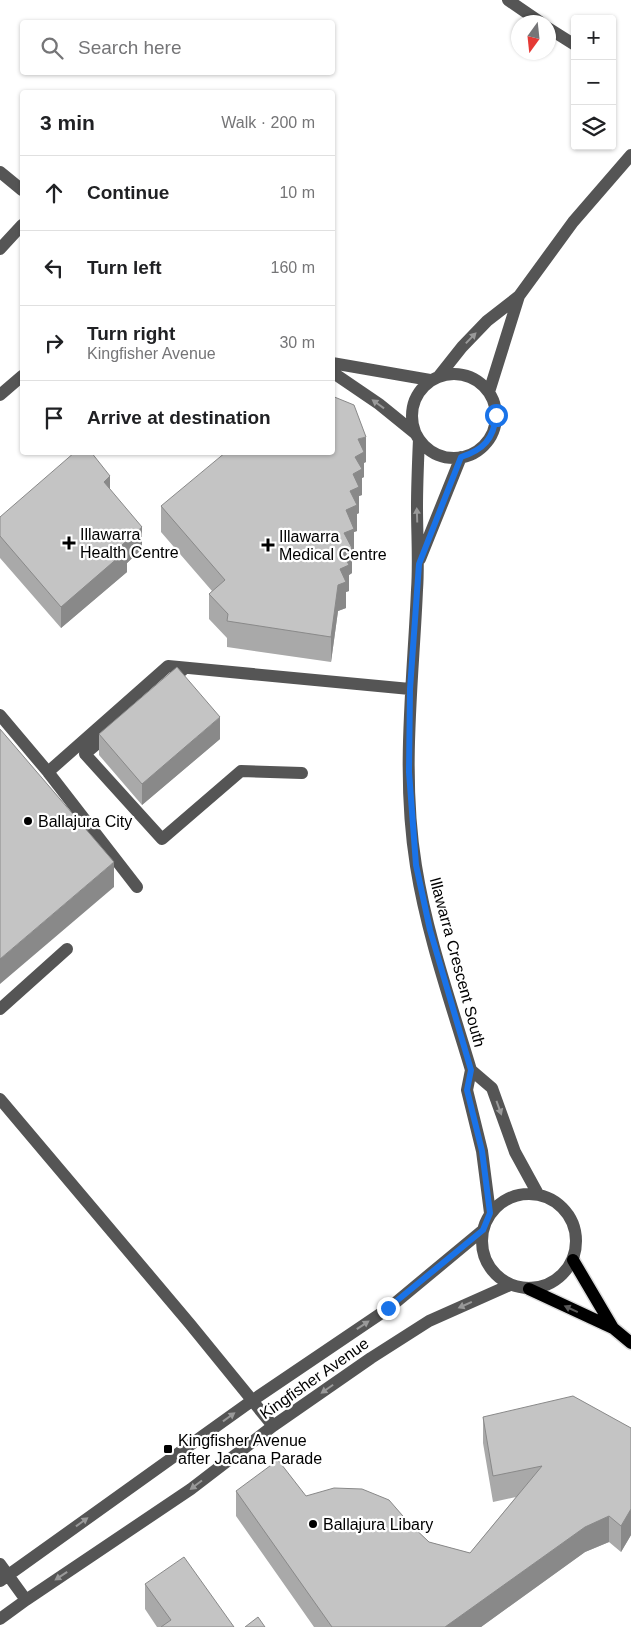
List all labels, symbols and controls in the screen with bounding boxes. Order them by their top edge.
north arrow [511,15,556,60]
map controls [571,15,616,150]
button: + [571,15,616,60]
search box [20,20,335,75]
icon: search [38,34,66,62]
text: Search here [78,37,182,58]
button: − [571,60,616,105]
button: layers [571,105,616,150]
text: 3 min [40,111,95,134]
text: Walk · 200 m [221,114,315,131]
icon: ahead [40,179,68,207]
text: Continue [87,182,169,203]
text: 10 m [279,184,315,201]
icon: left [40,254,68,282]
text: Turn left [87,257,162,278]
text: 160 m [271,259,315,276]
text: Turn right [87,323,175,344]
icon: right [40,329,68,357]
one-way arrow [465,333,477,345]
text: 30 m [279,334,315,351]
text: Kingfisher Avenue [87,345,216,362]
one-way arrow [371,399,385,409]
icon: arrive [40,404,68,432]
route start [485,404,508,427]
text: Arrive at destination [87,407,271,428]
one-way arrow [413,507,421,523]
place label: Illawarra Health Centre [80,526,179,561]
place label: Illawarra Medical Centre [279,528,387,563]
marker: Illawarra Health Centre [62,536,76,550]
marker: Illawarra Medical Centre [261,538,275,552]
place label: Ballajura City [38,813,132,830]
marker: Ballajura City [22,815,34,827]
street label: Illawarra Crescent South [427,875,488,1049]
one-way arrow [495,1101,503,1116]
route end [377,1297,400,1320]
one-way arrow [458,1301,472,1309]
one-way arrow [564,1305,578,1313]
one-way arrow [356,1321,370,1330]
street label: Kingfisher Avenue [257,1334,372,1422]
one-way arrow [320,1384,333,1394]
one-way arrow [222,1412,236,1422]
place label: Kingfisher Avenue after Jacana Parade [178,1432,322,1467]
marker: Kingfisher Avenue after Jacana Parade [162,1443,174,1455]
one-way arrow [190,1480,203,1491]
place label: Ballajura Libary [323,1516,433,1533]
one-way arrow [75,1517,89,1527]
marker: Ballajura Libary [307,1518,319,1530]
one-way arrow [54,1571,68,1581]

